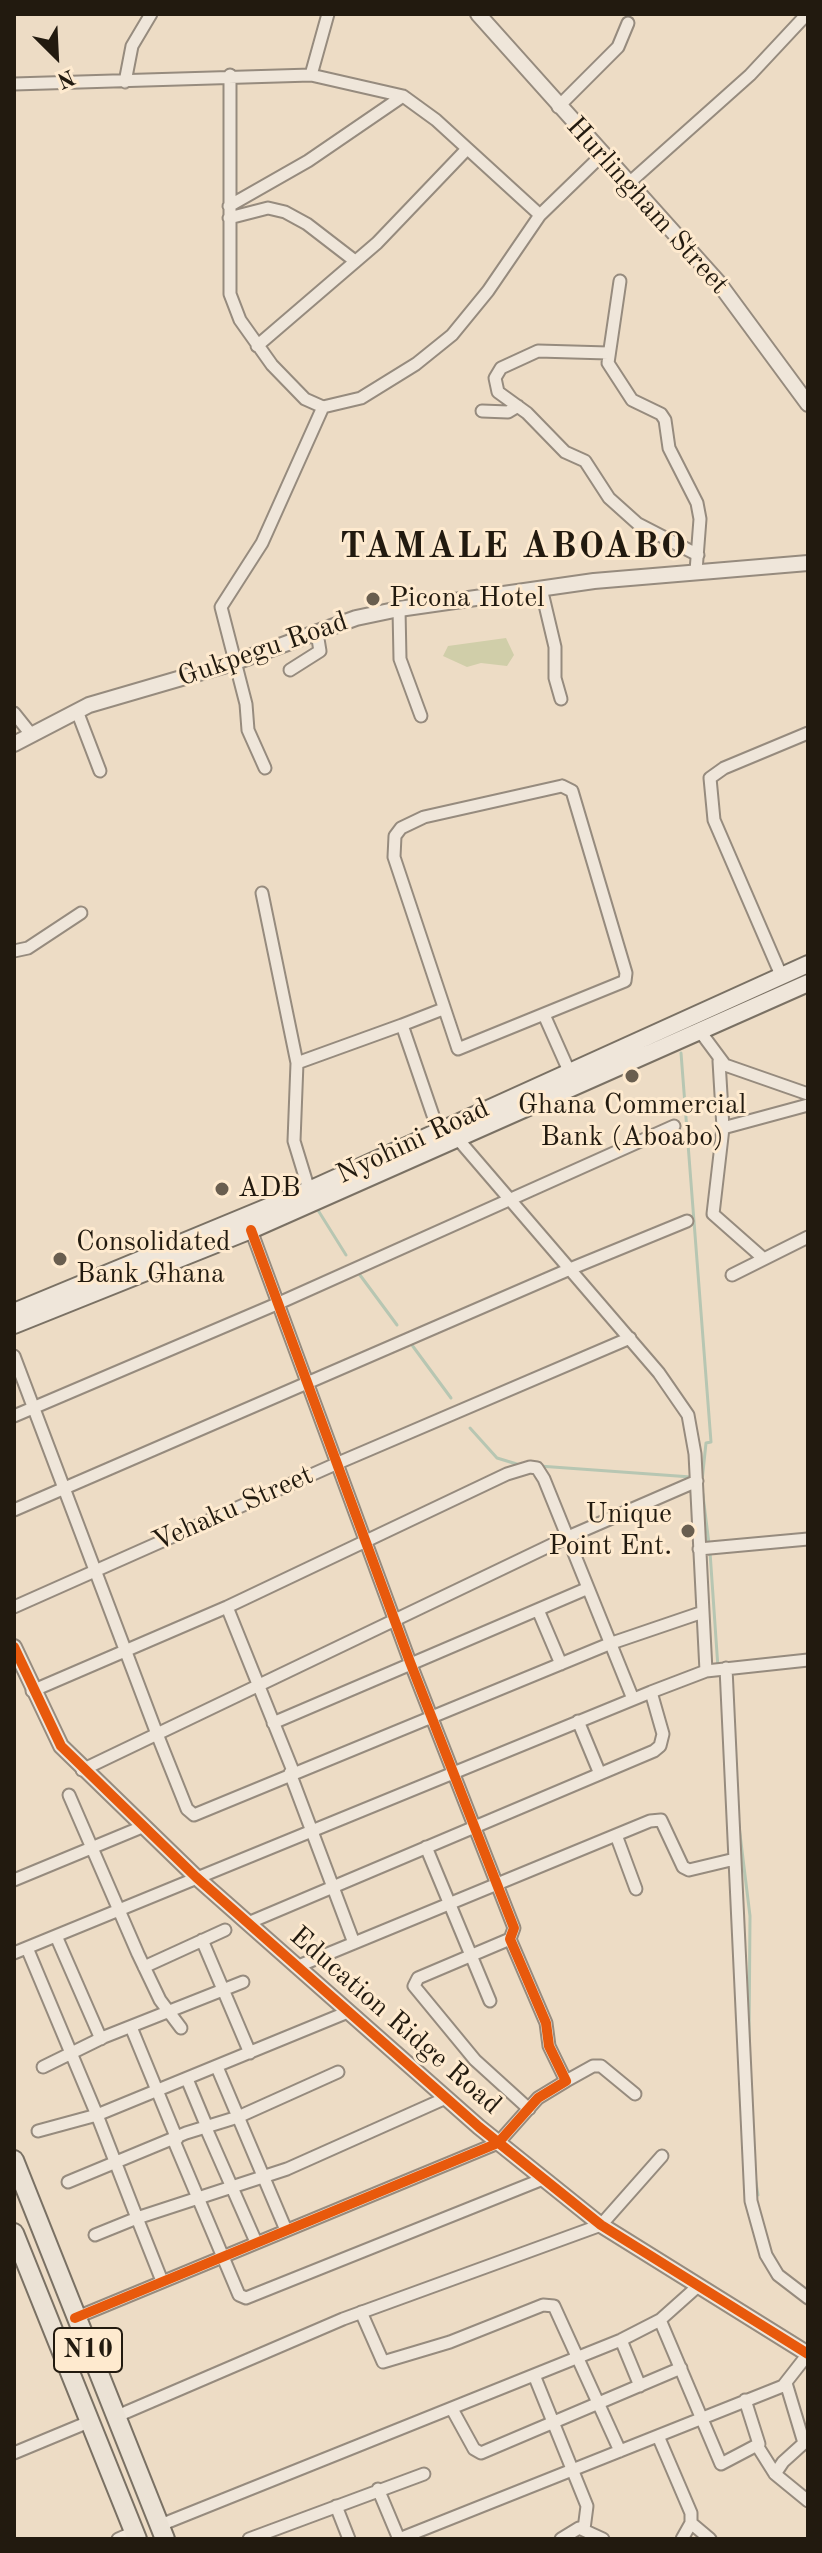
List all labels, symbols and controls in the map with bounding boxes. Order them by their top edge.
north arrow [16,16,96,96]
text: N [54,64,78,91]
street label: Hurlingham Street [559,110,735,302]
district label: TAMALE ABOABO [340,526,688,570]
place label: Picona Hotel [389,582,545,616]
marker: Picona Hotel [364,590,382,608]
street label: Gukpegu Road [174,605,352,695]
marker: Ghana Commercial Bank (Aboabo) [623,1067,641,1085]
place label: Ghana Commercial Bank (Aboabo) [518,1089,746,1155]
street label: Nyohini Road [331,1092,495,1192]
place label: ADB [238,1172,301,1206]
marker: ADB [213,1180,231,1198]
place label: Consolidated Bank Ghana [76,1226,231,1292]
marker: Consolidated Bank Ghana [51,1250,69,1268]
street label: Vehaku Street [147,1459,319,1559]
place label: Unique Point Ent. [548,1498,672,1564]
marker: Unique Point Ent. [679,1522,697,1540]
street label: Education Ridge Road [282,1920,508,2122]
road number: N10 [54,2328,122,2372]

